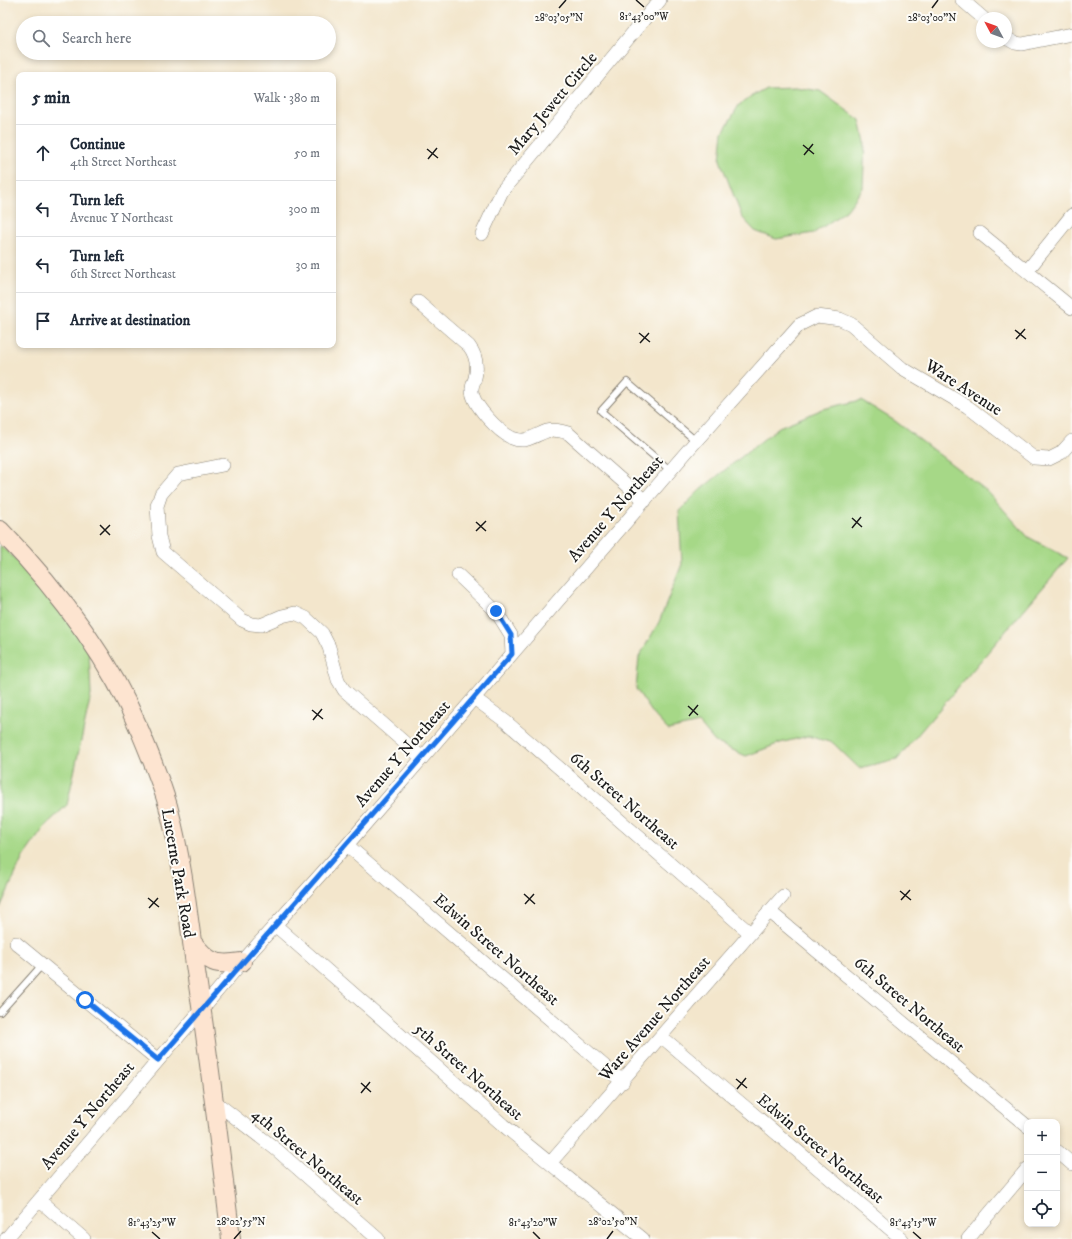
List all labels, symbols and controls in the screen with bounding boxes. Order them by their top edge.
text: 81°43'00"W [620,11,669,23]
text: 28°03'05"N [535,12,583,24]
text: 28°03'00"N [908,12,956,24]
north arrow [976,12,1012,48]
search box [16,16,336,60]
icon: search [30,27,52,49]
text: Search here [62,29,131,48]
street label: Mary Jewett Circle [503,48,602,160]
text: 5 min [32,87,70,109]
text: Walk · 380 m [253,90,320,106]
text: Continue [70,135,125,154]
icon: ahead [32,142,54,164]
text: 50 m [294,145,320,161]
text: 4th Street Northeast [70,154,177,170]
text: Turn left [70,191,124,210]
icon: left [32,198,54,220]
text: 300 m [289,201,320,217]
text: Avenue Y Northeast [70,210,173,226]
text: Turn left [70,247,124,266]
icon: left [32,254,54,276]
text: 30 m [296,257,320,273]
text: 6th Street Northeast [70,266,176,282]
icon: arrive [32,310,54,332]
text: Arrive at destination [70,311,190,330]
street label: Ware Avenue [920,354,1006,421]
street label: Avenue Y Northeast [563,450,669,567]
route end [487,602,505,620]
street label: Avenue Y Northeast [350,695,456,812]
street label: 6th Street Northeast [565,747,684,855]
street label: Lucerne Park Road [156,807,200,940]
street label: Edwin Street Northeast [429,889,564,1011]
street label: Ware Avenue Northeast [594,951,716,1087]
street label: 6th Street Northeast [849,952,970,1058]
route start [76,991,94,1009]
street label: 5th Street Northeast [409,1018,528,1126]
street label: Avenue Y Northeast [36,1057,140,1174]
street label: Edwin Street Northeast [752,1089,889,1209]
street label: 4th Street Northeast [247,1104,368,1210]
map controls [1024,1119,1060,1227]
button: + [1024,1119,1060,1155]
button: − [1024,1155,1060,1191]
button: locate [1024,1191,1060,1227]
text: 28°02'55"N [216,1216,266,1228]
text: 28°02'50"N [588,1216,638,1228]
text: 81°43'25"W [128,1217,177,1229]
text: 81°43'20"W [509,1217,558,1229]
text: 81°43'15"W [890,1217,937,1229]

